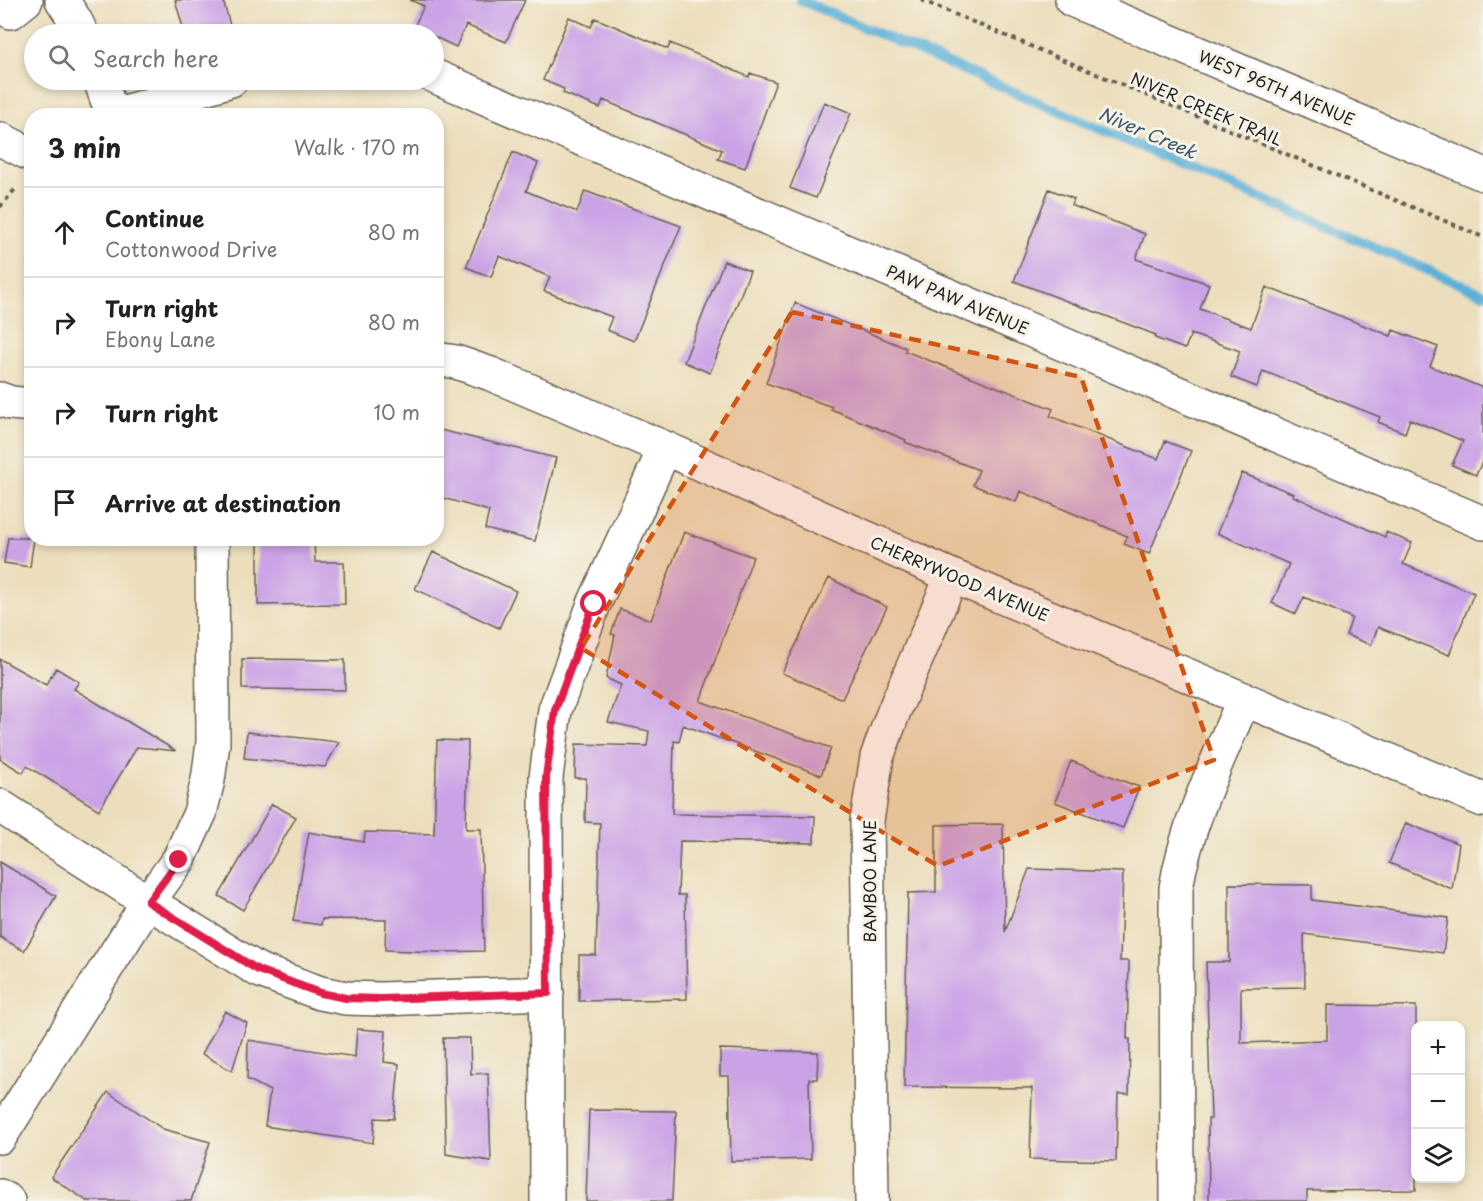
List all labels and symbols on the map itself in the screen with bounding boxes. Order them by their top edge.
street label: WEST 96TH AVENUE [1195,43,1359,131]
street label: NIVER CREEK TRAIL [1128,65,1286,151]
water label: Niver Creek [1095,99,1202,165]
street label: PAW PAW AVENUE [883,258,1033,340]
street label: CHERRYWOOD AVENUE [867,529,1053,627]
route start [580,590,606,616]
street label: BAMBOO LANE [857,820,881,942]
route end [165,846,191,872]

